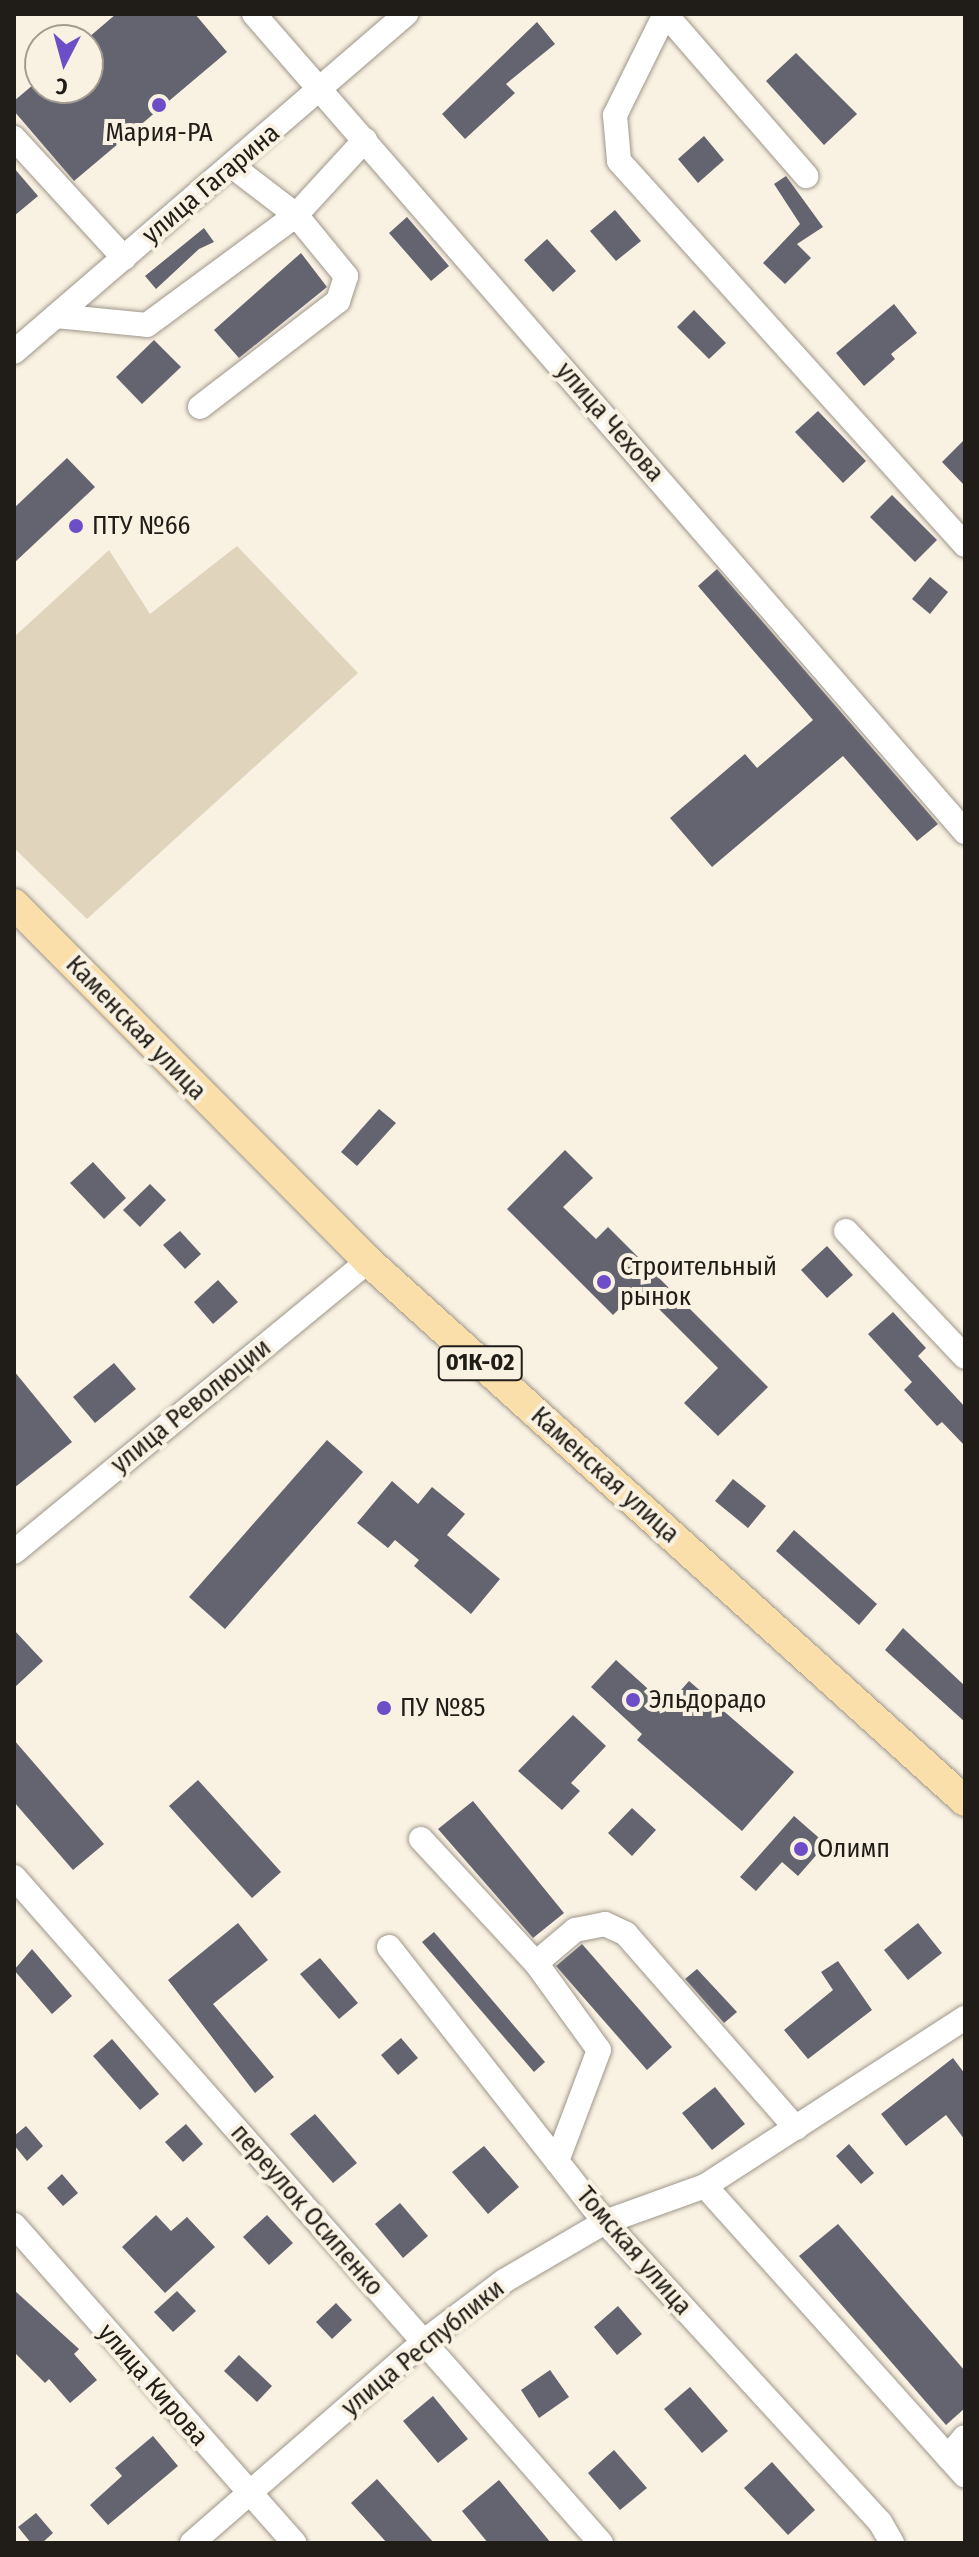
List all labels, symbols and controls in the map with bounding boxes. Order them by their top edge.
north arrow [24,24,104,104]
text: С [55,72,69,100]
marker: Мария-РА [150,96,168,114]
place label: Мария-РА [105,117,213,149]
street label: улица Гагарина [136,118,286,250]
street label: улица Чехова [550,356,670,488]
place label: ПТУ №66 [92,510,190,542]
marker: ПТУ №66 [67,517,85,535]
street label: Каменская улица [59,949,213,1107]
place label: Строительный рынок [620,1251,777,1312]
marker: Строительный рынок [595,1273,613,1291]
street label: улица Революции [105,1332,277,1480]
road number: 01К-02 [436,1343,524,1383]
street label: Каменская улица [524,1400,686,1550]
place label: Эльдорадо [649,1684,767,1716]
marker: Эльдорадо [624,1691,642,1709]
place label: ПУ №85 [400,1692,486,1724]
marker: ПУ №85 [375,1699,393,1717]
place label: Олимп [817,1833,890,1865]
marker: Олимп [792,1840,810,1858]
street label: переулок Осипенко [224,2118,390,2302]
street label: Томская улица [570,2180,698,2322]
street label: улица Республики [335,2273,511,2423]
street label: улица Кирова [91,2317,215,2453]

